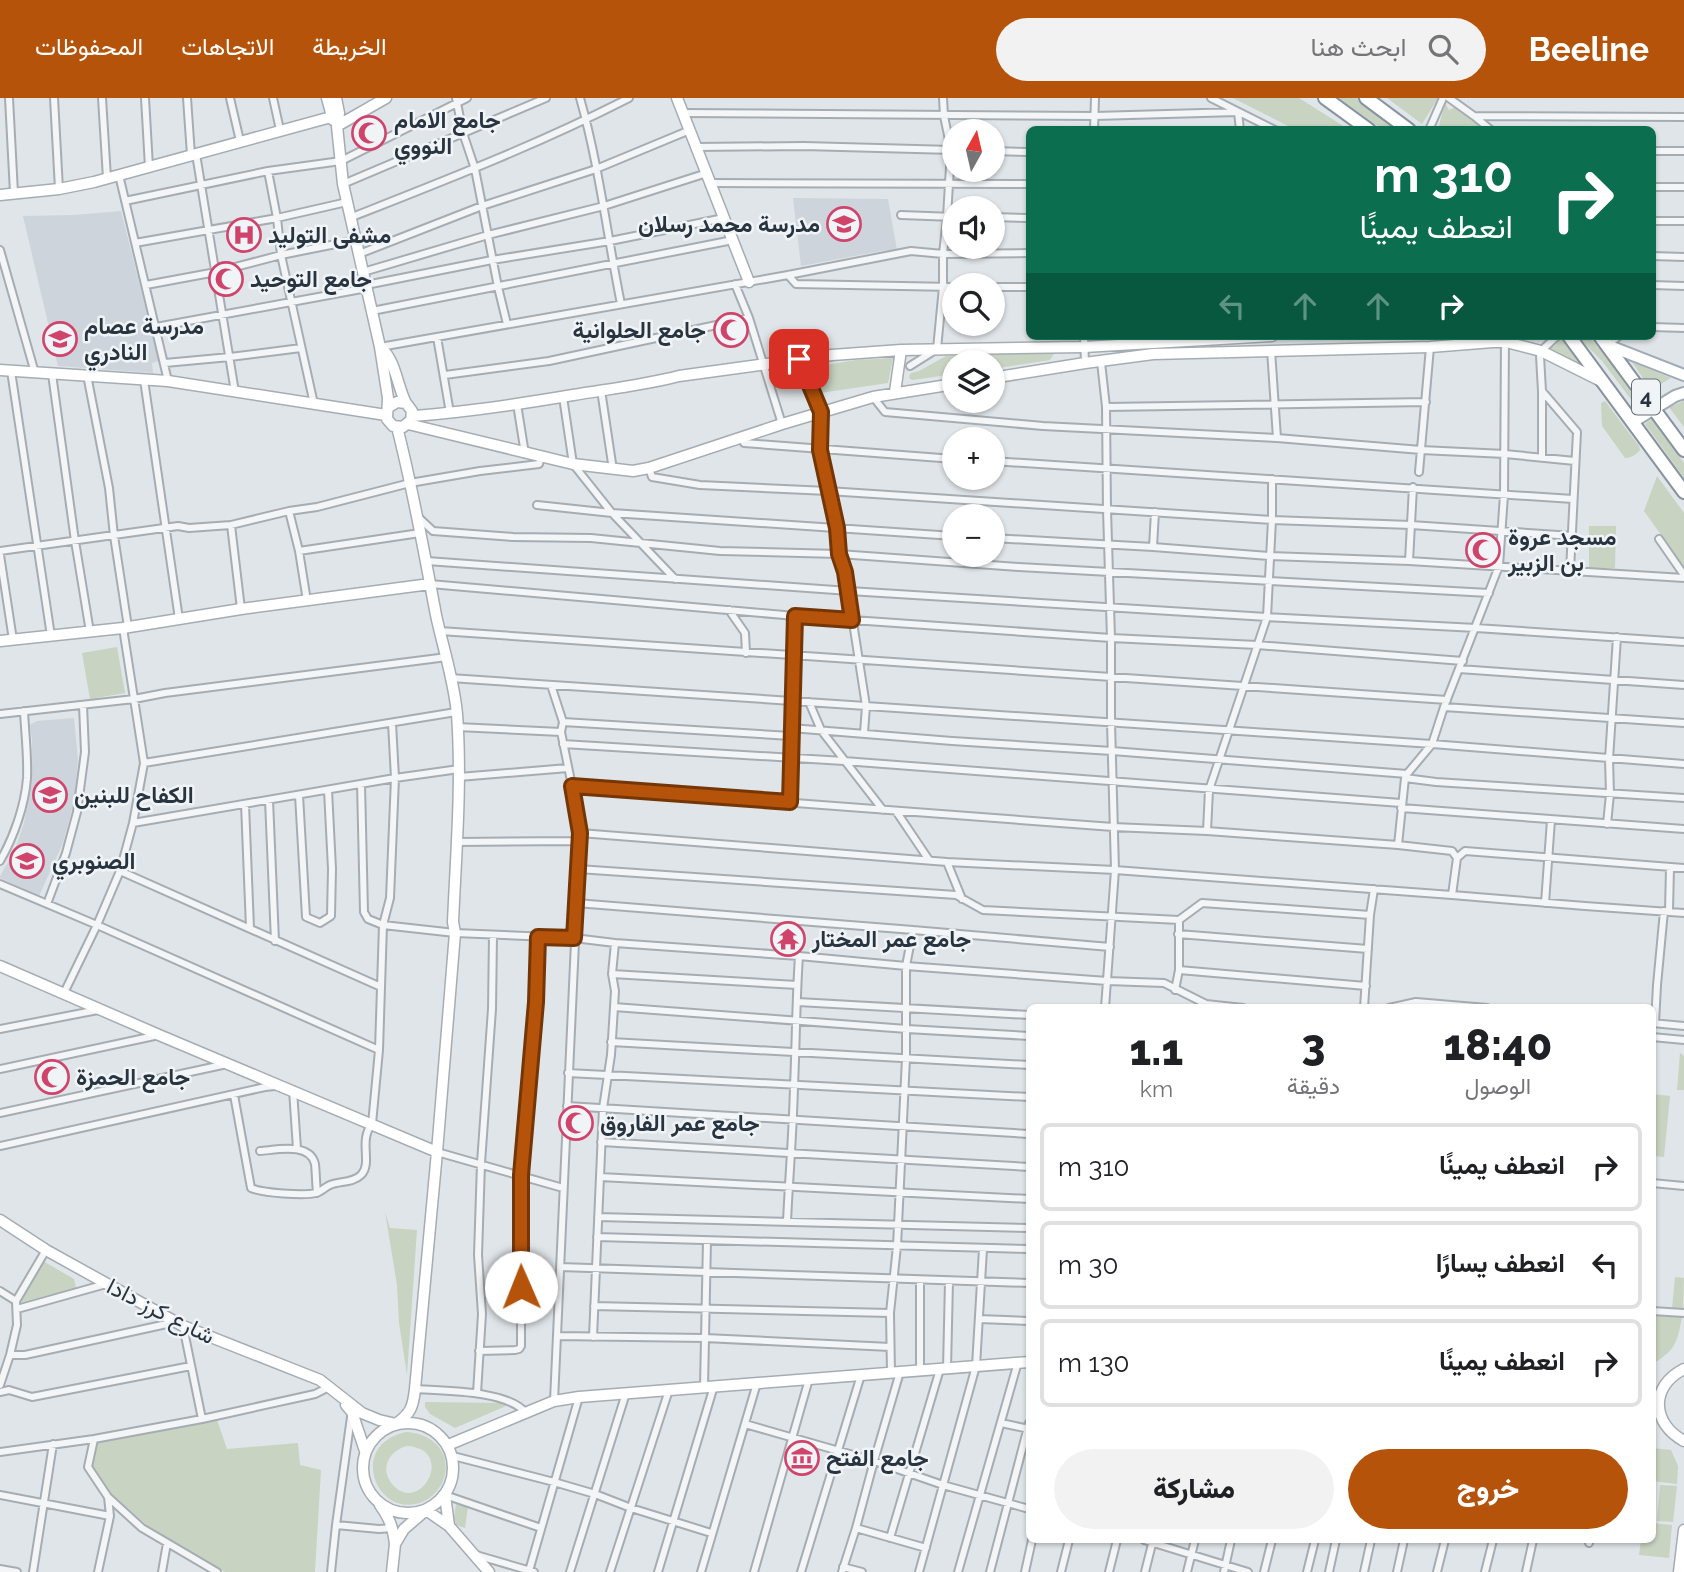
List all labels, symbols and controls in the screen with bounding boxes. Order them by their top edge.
search box [996,18,1486,81]
icon: search [1424,30,1462,68]
text: Beeline [1528,30,1649,69]
text: المحفوظات [35,32,143,61]
text: الاتجاهات [181,32,274,61]
text: الخريطة [312,32,387,61]
text: ابحث هنا [1311,32,1406,62]
place label: جامع الامام النووي [394,106,501,165]
mosque icon: جامع الامام النووي [350,114,388,152]
north arrow [942,119,1004,182]
map controls [942,119,1005,567]
text: 310 m [1374,146,1513,203]
icon: right [1537,154,1628,245]
button: sound [942,196,1005,259]
school or university icon: مدرسة محمد رسلان [825,205,863,243]
text: انعطف يمينًا [1360,208,1513,245]
place label: مدرسة محمد رسلان [638,210,820,239]
hospital icon: مشفى التوليد [225,216,263,254]
place label: مشفى التوليد [268,221,391,250]
mosque icon: جامع التوحيد [207,260,245,298]
place label: جامع التوحيد [250,265,372,295]
button: search [942,273,1005,336]
icon: left [1213,287,1251,325]
icon: ahead [1286,287,1324,325]
icon: ahead [1359,287,1397,325]
icon: right [1432,287,1470,325]
mosque icon: جامع الحلوانية [712,311,750,349]
place label: مدرسة عصام النادري [84,312,204,371]
place label: جامع الحلوانية [572,316,706,346]
school or university icon: مدرسة عصام النادري [41,320,79,358]
pin [769,329,829,389]
icon: arrive [780,340,818,378]
button: layers [942,350,1005,413]
road number: 4 [1632,380,1660,414]
button: + [942,427,1005,490]
button: − [942,504,1005,567]
place label: مسجد عروة بن الزبير [1507,523,1616,578]
mosque icon: مسجد عروة بن الزبير [1464,531,1502,569]
school or university icon: الكفاح للبنين [31,776,69,814]
place label: الكفاح للبنين [74,781,194,811]
school or university icon: الصنوبري [8,842,46,880]
place label: الصنوبري [52,847,136,880]
temple icon: جامع عمر المختار [769,920,807,958]
place label: جامع عمر المختار [811,925,971,955]
text: 3 [1301,1021,1325,1070]
text: 18:40 [1444,1021,1552,1070]
text: 1.1 [1130,1026,1183,1075]
mosque icon: جامع الحمزة [33,1058,71,1096]
place label: جامع الحمزة [76,1063,190,1093]
text: دقيقة [1287,1072,1340,1099]
text: الوصول [1465,1072,1531,1099]
text: km [1140,1075,1173,1102]
mosque icon: جامع عمر الفاروق [557,1104,595,1142]
place label: جامع عمر الفاروق [600,1109,760,1139]
icon: right [1586,1148,1624,1186]
text: انعطف يمينًا [1439,1150,1565,1180]
text: 310 m [1058,1152,1129,1182]
icon: left [1586,1246,1624,1284]
text: انعطف يسارًا [1436,1248,1565,1278]
position arrow [484,1250,558,1324]
text: 30 m [1058,1250,1118,1280]
street label: شارع كرز دادا [101,1272,220,1352]
icon: right [1586,1344,1624,1382]
text: انعطف يمينًا [1439,1346,1565,1376]
text: 130 m [1058,1348,1129,1378]
museum icon: جامع الفتح [783,1439,821,1477]
place label: جامع الفتح [826,1444,929,1474]
button: مشاركة [1054,1449,1334,1529]
button: خروج [1348,1449,1628,1529]

